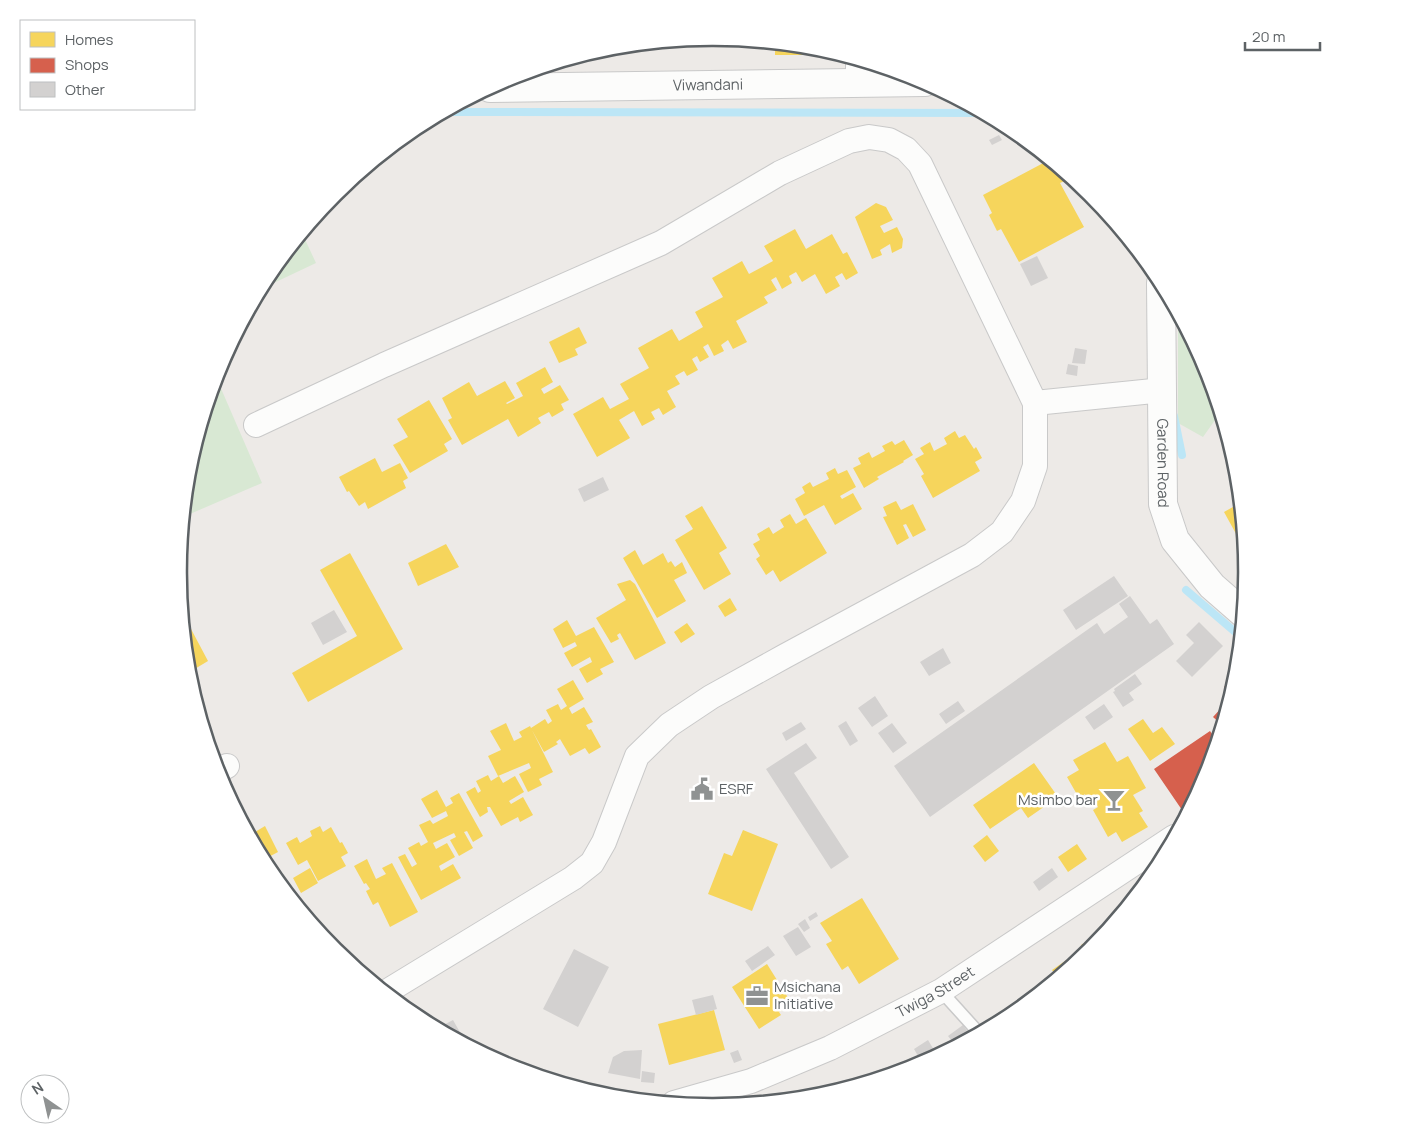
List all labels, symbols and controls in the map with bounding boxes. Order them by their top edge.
legend [20,20,195,110]
scale bar [1245,20,1320,52]
text: 20 m [1252,26,1285,47]
text: Homes [65,29,114,50]
text: Shops [65,54,109,75]
street label: Viwandani [673,74,743,95]
text: Other [65,79,106,100]
street label: Garden Road [1152,418,1174,508]
public building icon: ESRF [689,776,715,802]
place label: ESRF [719,778,754,799]
bar icon: Msimbo bar [1101,787,1127,813]
place label: Msimbo bar [1018,789,1099,810]
street label: Twiga Street [892,961,978,1022]
place label: Msichana Initiative [774,976,841,1014]
office icon: Msichana Initiative [744,983,770,1009]
north arrow [20,1074,70,1124]
text: N [28,1077,47,1098]

